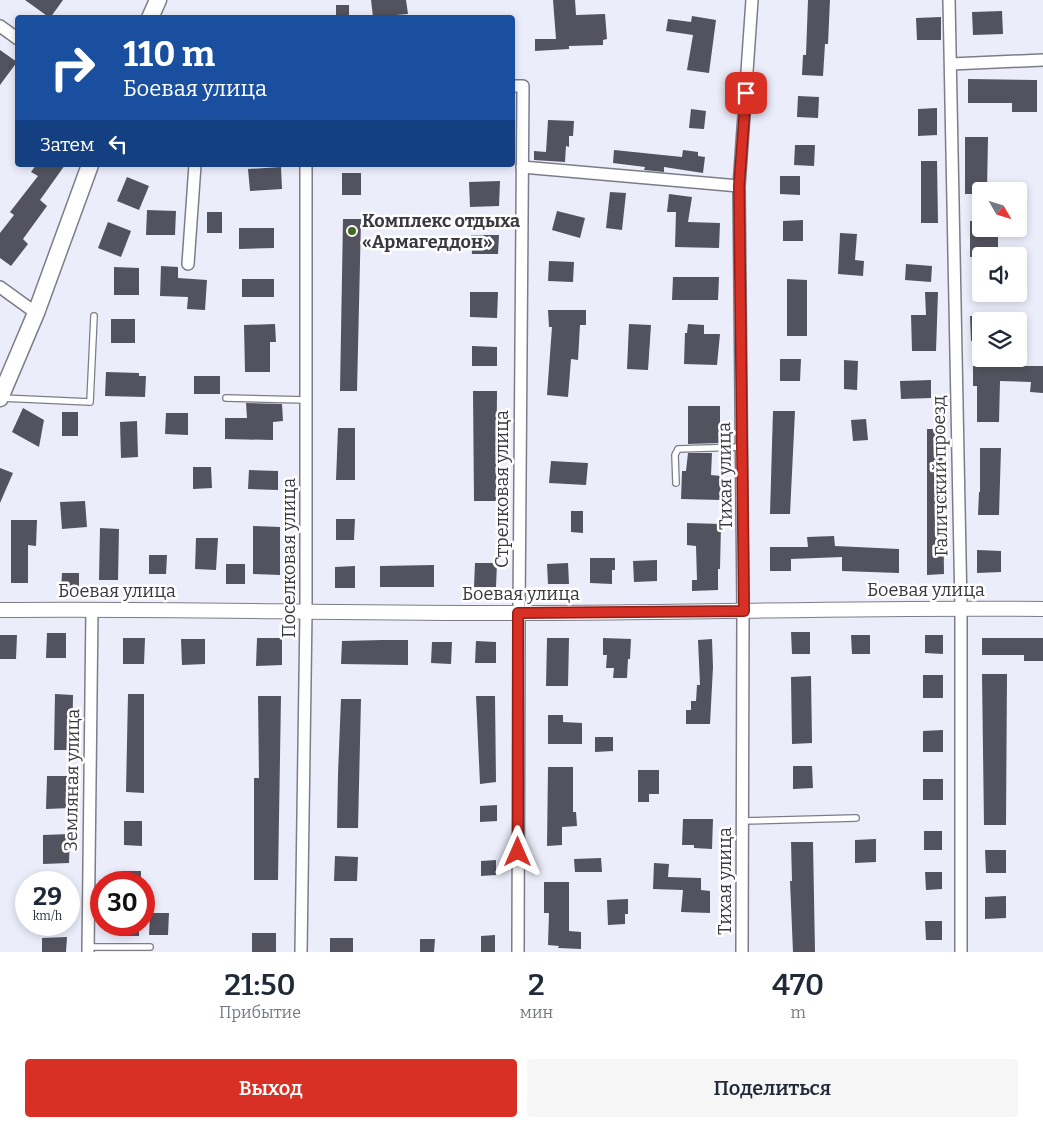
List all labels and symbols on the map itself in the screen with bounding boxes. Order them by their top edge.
pin [725,72,767,114]
north arrow [972,182,1028,238]
place label: Комплекс отдыха «Армагеддон» [362,210,520,253]
marker: Комплекс отдыха «Армагеддон» [346,225,358,237]
street label: Галичский проезд [928,395,952,557]
street label: Стрелковая улица [491,410,513,568]
street label: Тихая улица [713,422,737,530]
street label: Поселковая улица [278,478,300,638]
street label: Боевая улица [867,579,985,601]
street label: Боевая улица [58,580,176,602]
street label: Боевая улица [462,583,580,605]
street label: Земляная улица [60,708,84,852]
position arrow [491,825,543,877]
street label: Тихая улица [714,827,736,935]
speed limit sign: 30 [90,871,155,936]

